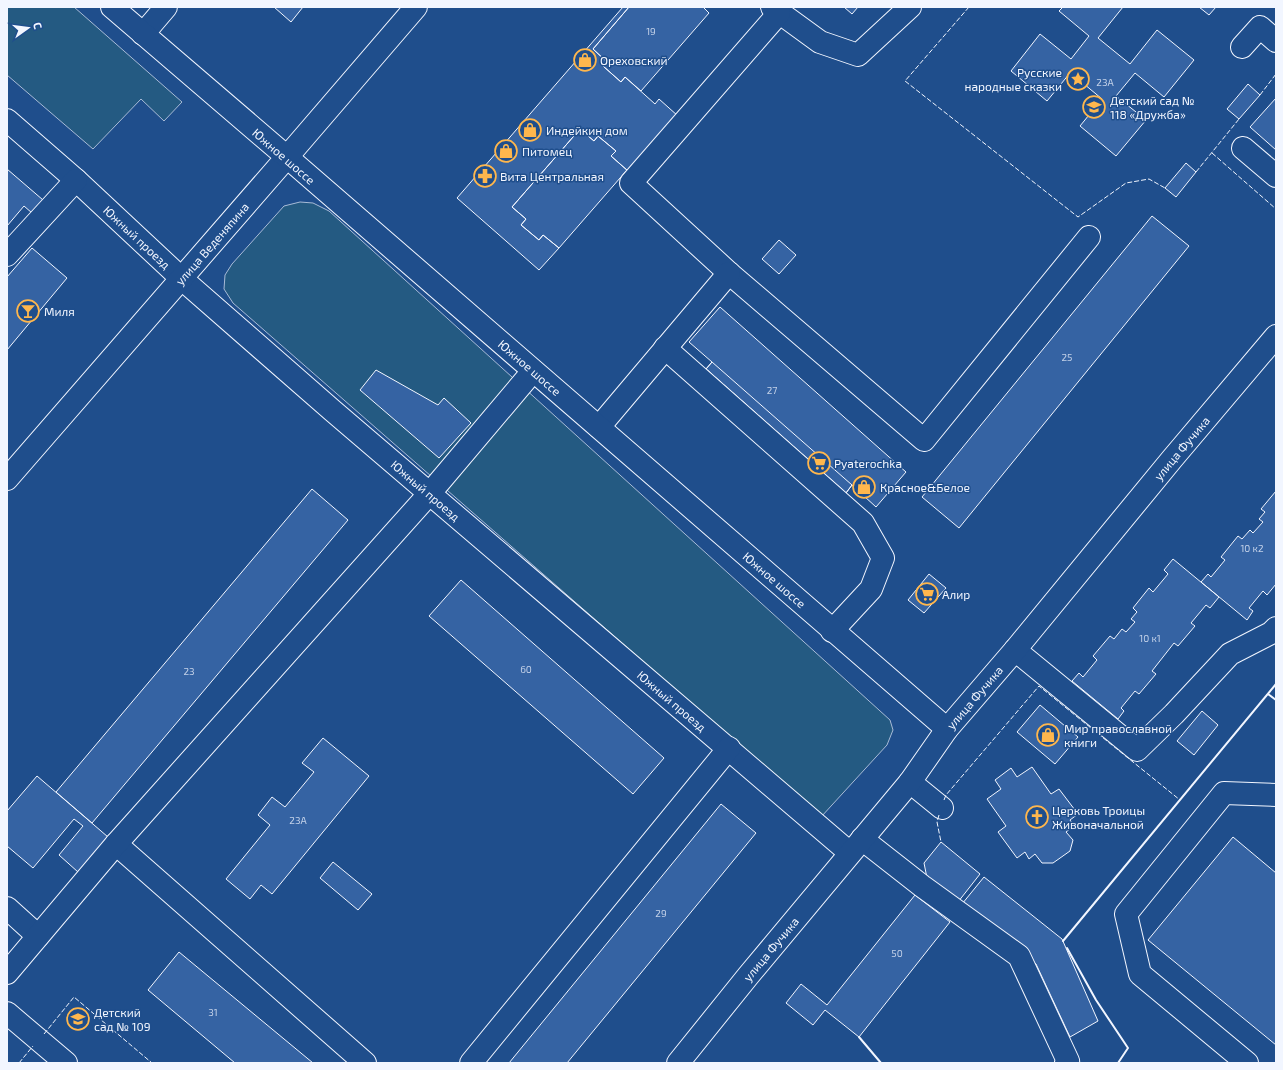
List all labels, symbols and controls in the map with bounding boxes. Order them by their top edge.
north arrow [8,8,48,48]
text: С [31,21,45,31]
house number: 19 [646,25,656,37]
shop icon: Ореховский [572,47,598,73]
place label: Ореховский [600,53,667,67]
place label: Русские народные сказки [964,65,1062,93]
place icon: Русские народные сказки [1065,66,1091,92]
house number: 23А [1096,76,1114,88]
place label: Детский сад № 118 «Дружба» [1110,93,1195,122]
school or university icon: Детский сад № 118 «Дружба» [1081,94,1107,120]
shop icon: Индейкин дом [517,117,543,143]
place label: Индейкин дом [546,123,628,137]
street label: Южное шоссе [250,125,318,187]
shop icon: Питомец [493,138,519,164]
place label: Питомец [522,144,572,158]
pharmacy icon: Вита Центральная [472,163,498,189]
place label: Вита Центральная [500,169,604,183]
street label: улица Веденяпина [172,199,251,288]
street label: Южный проезд [101,203,173,272]
bar icon: Миля [15,298,41,324]
place label: Миля [44,304,75,318]
street label: Южное шоссе [496,337,564,398]
house number: 25 [1062,351,1072,363]
house number: 27 [767,384,777,396]
street label: улица Фучика [1151,413,1212,483]
supermarket icon: Pyaterochka [806,450,832,476]
place label: Pyaterochka [834,456,902,470]
street label: Южный проезд [388,457,463,524]
shop icon: Красное&Белое [851,474,877,500]
place label: Красное&Белое [880,480,970,494]
house number: 10 к2 [1240,542,1264,554]
street label: Южное шоссе [740,549,809,611]
supermarket icon: Алир [914,581,940,607]
place label: Алир [942,587,970,601]
house number: 10 к1 [1139,632,1161,644]
house number: 60 [520,663,532,675]
street label: улица Фучика [943,663,1005,732]
house number: 23 [183,665,195,677]
street label: Южный проезд [635,667,709,734]
place label: Мир православной книги [1064,721,1172,749]
shop icon: Мир православной книги [1035,722,1061,748]
place label: Церковь Троицы Живоначальной [1052,803,1145,831]
church icon: Церковь Троицы Живоначальной [1024,804,1050,830]
house number: 23А [289,814,307,826]
house number: 29 [655,907,667,919]
street label: улица Фучика [740,914,801,984]
house number: 50 [891,947,903,959]
place label: Детский сад № 109 [94,1005,151,1033]
school or university icon: Детский сад № 109 [65,1006,91,1032]
house number: 31 [208,1006,218,1018]

